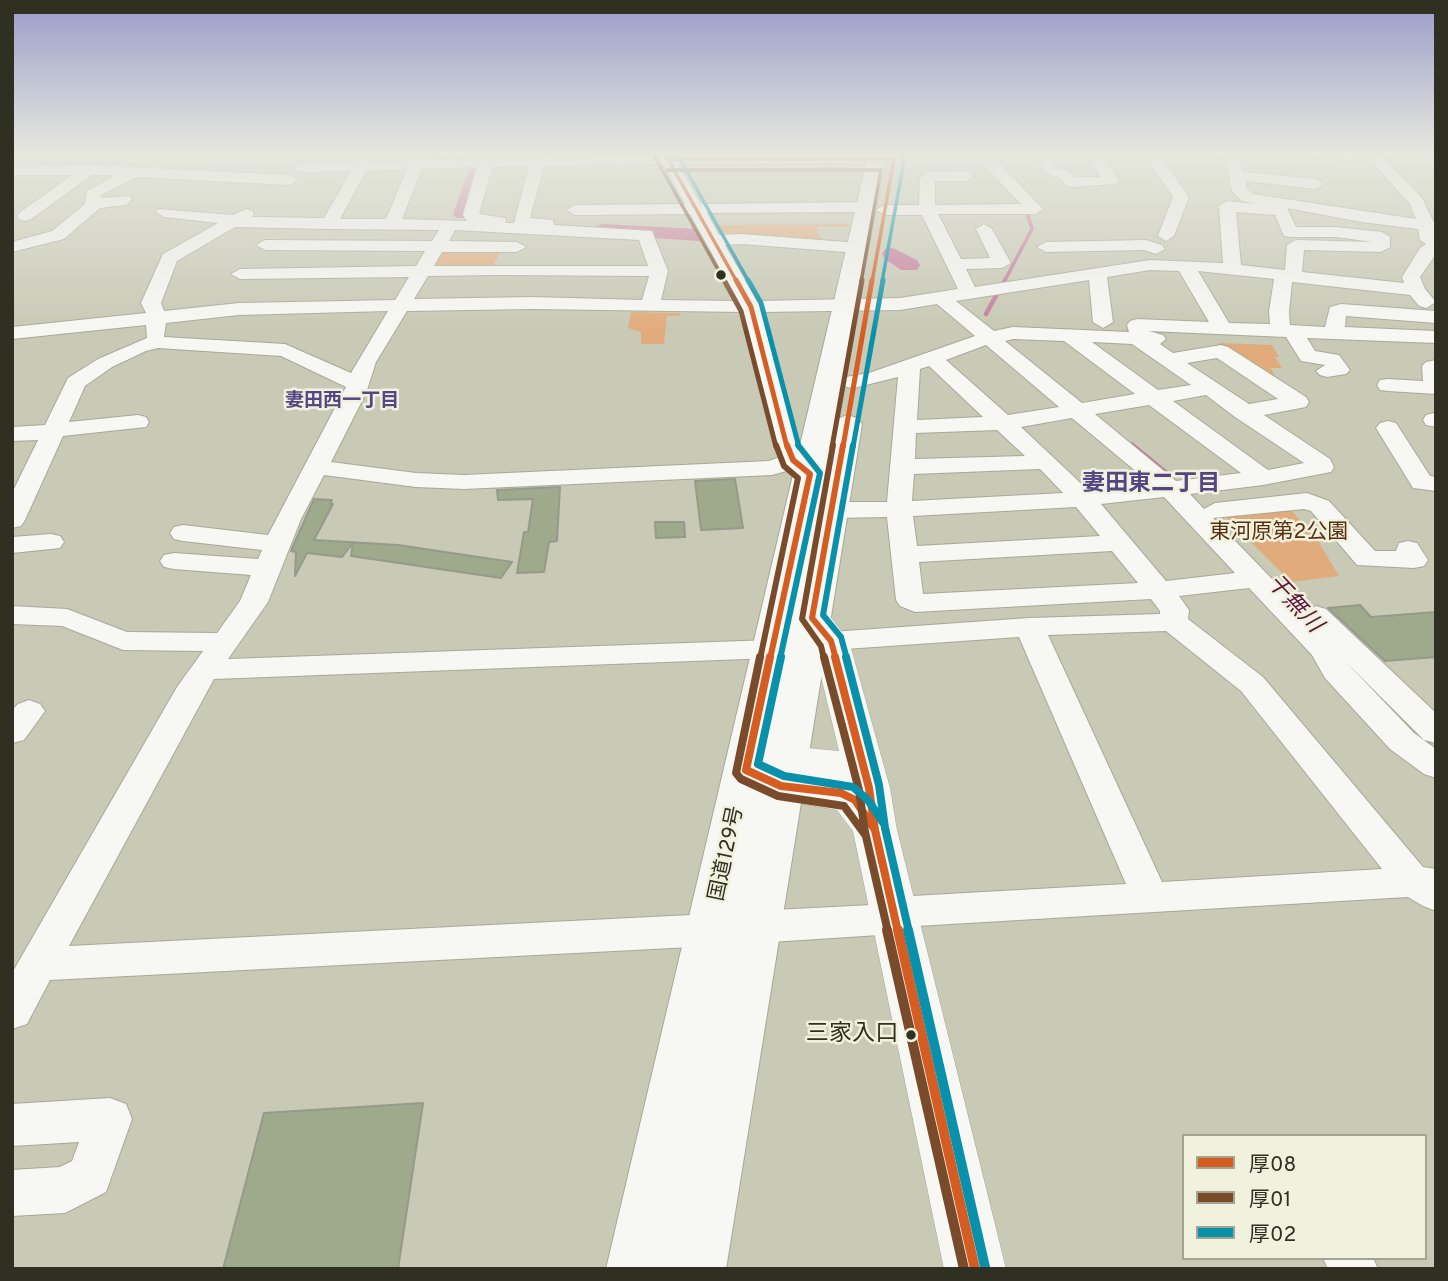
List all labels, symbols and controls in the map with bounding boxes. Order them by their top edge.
unlabelled marker [714,268,728,282]
district label: 妻田西一丁目 [285,391,399,413]
district label: 妻田東二丁目 [1082,471,1220,499]
park label: 東河原第2公園 [1210,521,1348,547]
water label: 干無川 [1259,570,1327,640]
street label: 国道129号 [706,804,750,904]
place label: 三家入口 [806,1021,898,1049]
marker: 三家入口 [904,1028,918,1042]
legend [1182,1134,1427,1260]
text: 厚08 [1249,1152,1296,1179]
text: 厚01 [1249,1187,1291,1214]
text: 厚02 [1249,1222,1296,1249]

